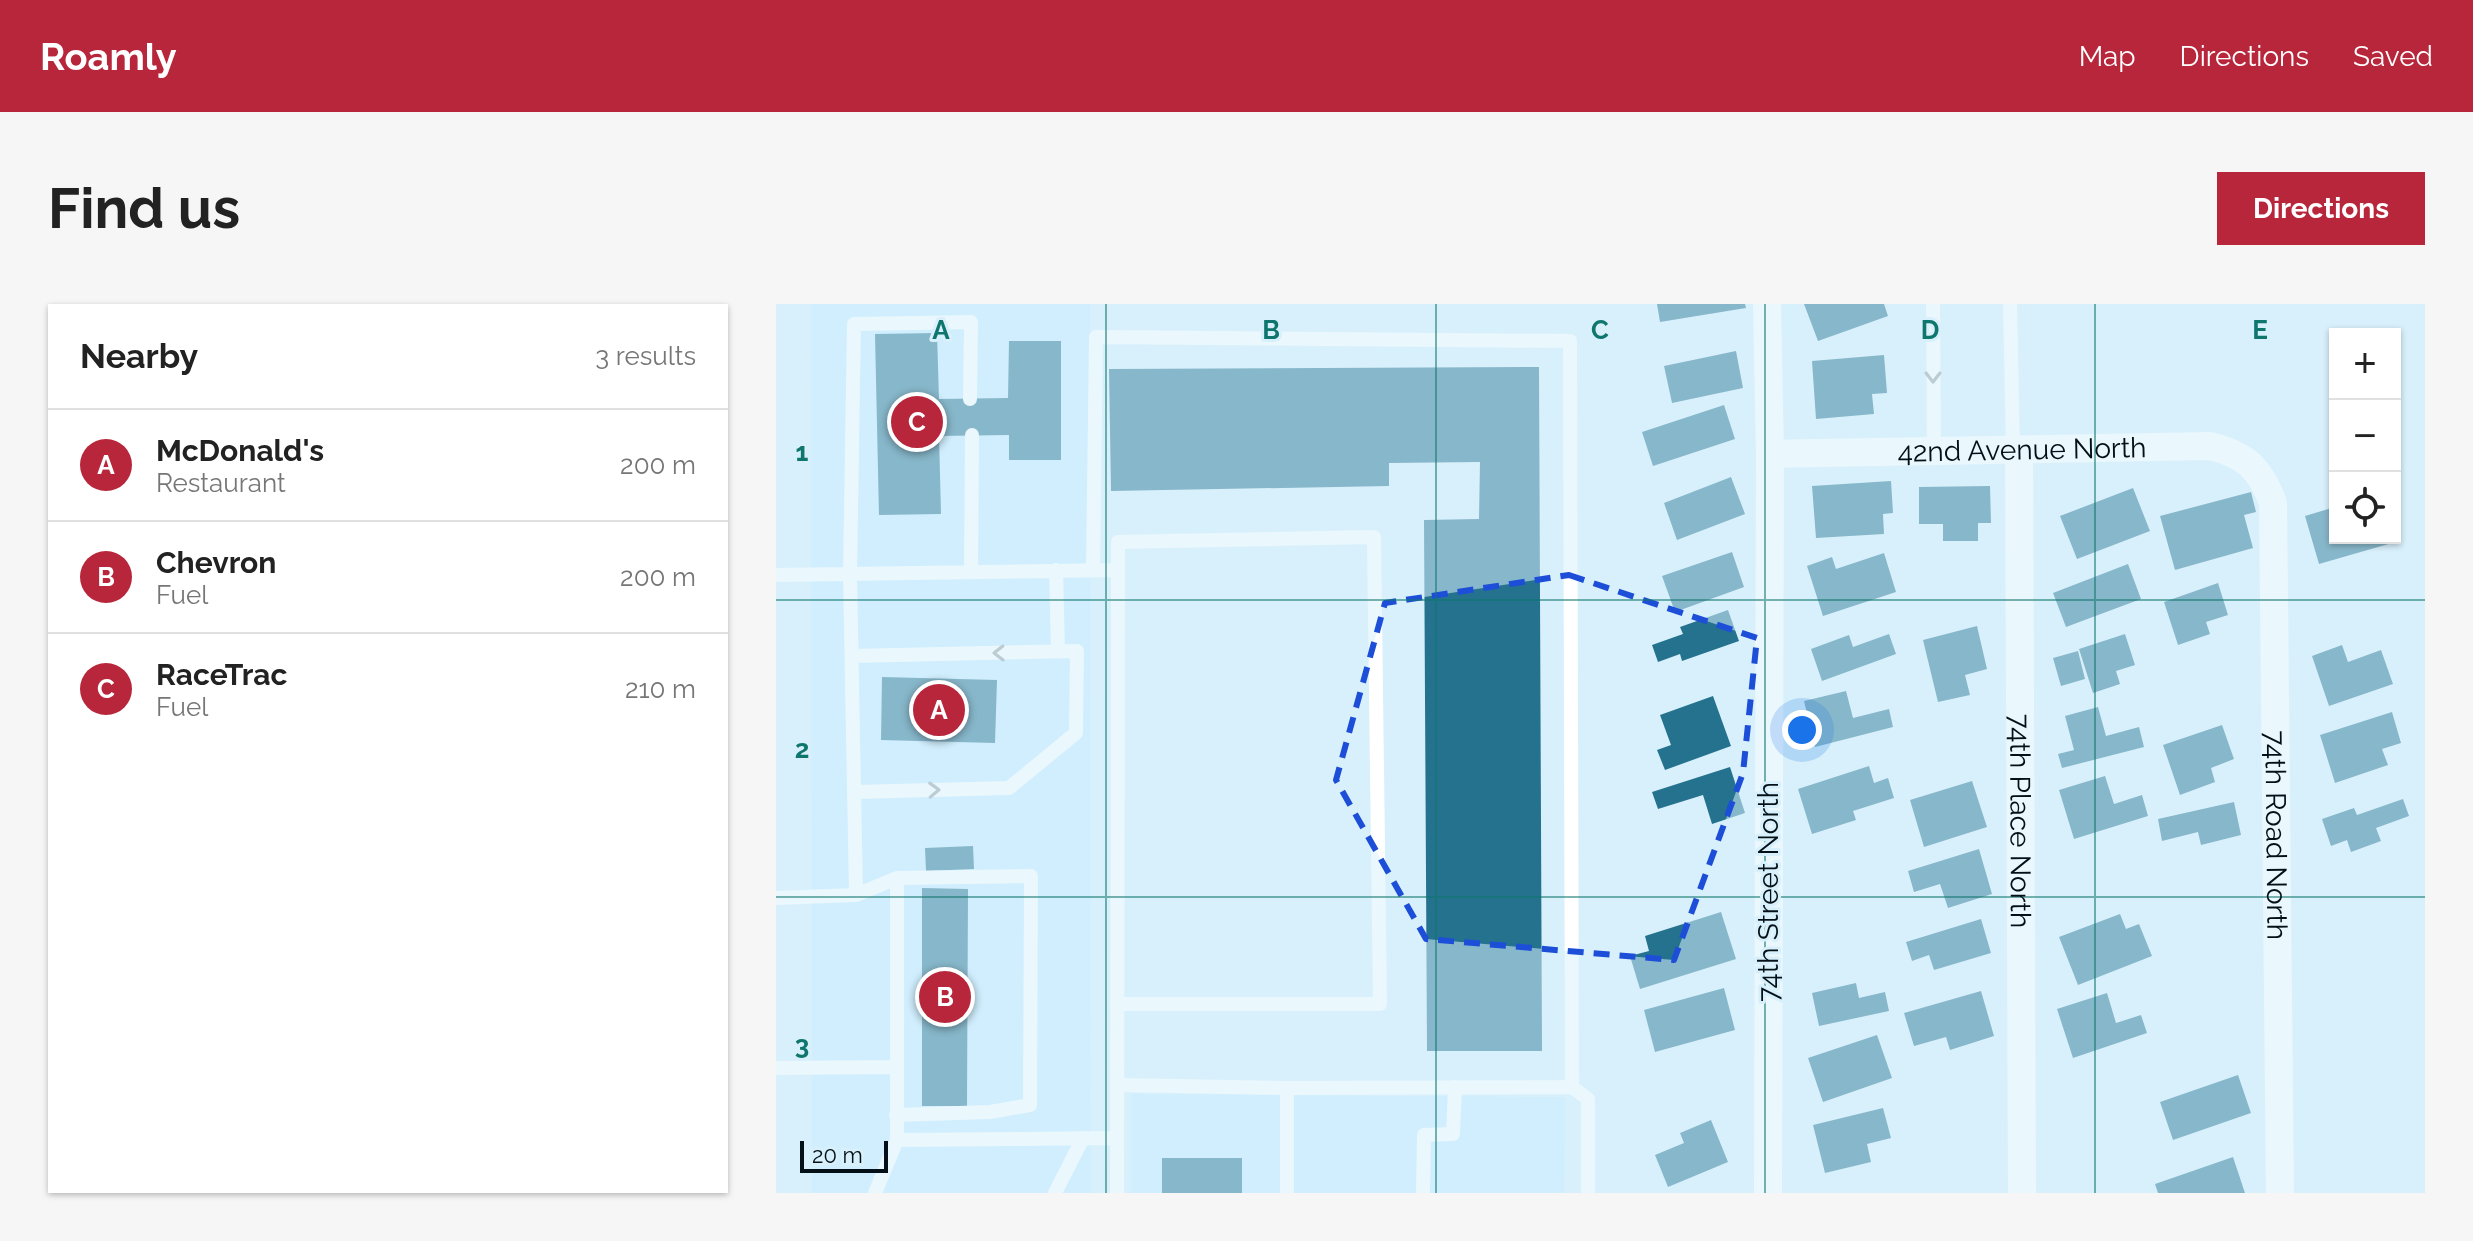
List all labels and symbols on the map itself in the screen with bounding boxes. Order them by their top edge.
text: A [932,315,950,345]
text: B [1262,315,1280,345]
text: C [1591,315,1609,345]
text: D [1921,315,1939,345]
text: E [2252,315,2268,345]
one-way arrow [1924,371,1942,384]
pin: C [891,392,943,452]
street label: 42nd Avenue North [1897,431,2147,469]
text: 1 [796,437,809,467]
one-way arrow [992,644,1005,661]
pin: A [913,680,965,740]
your location [1782,710,1822,750]
street label: 74th Place North [2003,714,2037,928]
street label: 74th Road North [2258,730,2293,940]
text: 2 [795,734,809,764]
one-way arrow [928,781,941,798]
street label: 74th Street North [1752,782,1785,1002]
pin: B [919,967,971,1027]
text: 3 [795,1030,809,1060]
scale bar [800,1137,888,1173]

